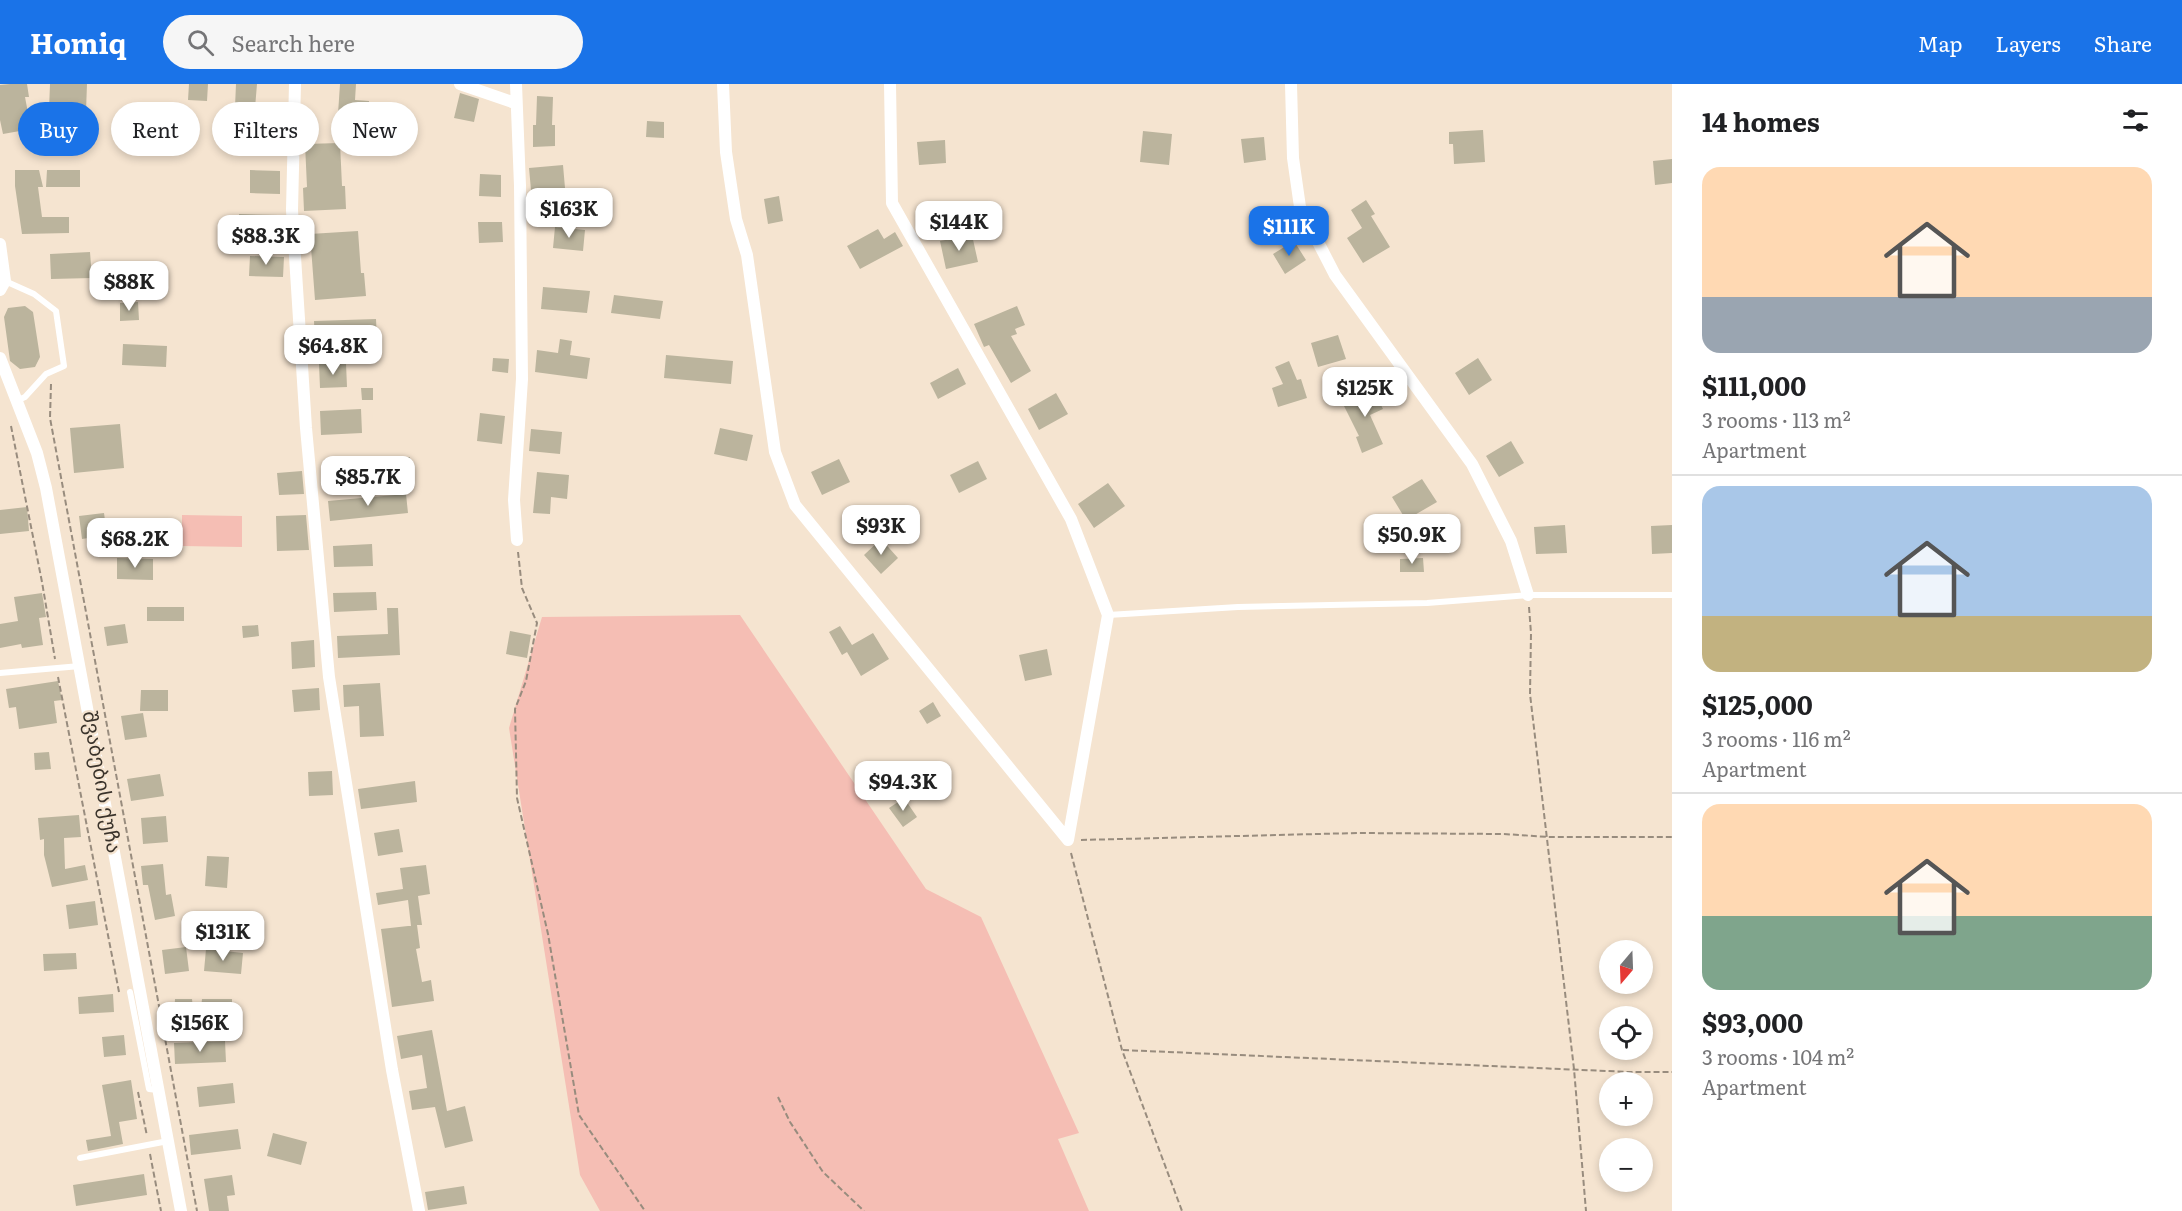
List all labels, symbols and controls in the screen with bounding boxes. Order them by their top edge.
search box [163,15,583,69]
text: Homiq [30,21,127,63]
icon: search [184,26,217,59]
text: Search here [232,26,355,59]
text: Map [1918,27,1963,58]
text: Layers [1996,27,2061,58]
text: Share [2094,27,2152,58]
text: 14 homes [1702,101,1820,140]
chip: Buy [18,102,99,156]
chip: Rent [111,102,200,156]
chip: Filters [212,102,319,156]
chip: New [331,102,418,156]
icon: filters [2119,104,2152,137]
pin: $163K [527,188,611,239]
text: $163K [540,192,598,222]
pin: $144K [917,201,1001,252]
text: $144K [929,205,989,235]
pin: $111K [1247,206,1331,257]
icon: home [1873,206,1981,314]
text: $111K [1263,210,1315,240]
pin: $88.3K [217,215,315,266]
text: $88.3K [232,219,300,249]
pin: $88K [93,261,165,312]
text: $88K [103,265,155,295]
pin: $64.8K [284,325,382,376]
text: $64.8K [298,329,368,359]
text: $111,000 [1702,365,1806,404]
pin: $125K [1323,367,1407,418]
text: $125K [1336,371,1394,401]
text: 3 rooms · 113 m² [1702,404,1851,434]
text: Apartment [1702,434,1807,464]
pin: $85.7K [319,456,417,507]
text: $85.7K [335,460,401,490]
pin: $93K [845,505,917,556]
text: $93K [856,509,906,539]
pin: $50.9K [1363,514,1461,565]
pin: $68.2K [86,518,184,569]
text: $50.9K [1378,518,1446,548]
text: $68.2K [101,522,169,552]
icon: home [1873,525,1981,633]
text: $125,000 [1702,684,1813,723]
street label: შვაბების ქუჩა [77,708,131,855]
text: 3 rooms · 116 m² [1702,723,1851,753]
text: Apartment [1702,753,1807,783]
pin: $94.3K [854,761,952,812]
text: $94.3K [869,765,937,795]
icon: home [1873,843,1981,951]
pin: $131K [181,911,265,962]
text: $131K [195,915,251,945]
north arrow [1599,940,1653,994]
map controls [1599,940,1653,1192]
pin: $156K [158,1002,242,1053]
text: $93,000 [1702,1002,1803,1041]
text: $156K [171,1006,229,1036]
button: locate [1599,1006,1653,1060]
text: 3 rooms · 104 m² [1702,1041,1854,1071]
text: Apartment [1702,1071,1807,1101]
button: + [1599,1072,1653,1126]
button: − [1599,1138,1653,1192]

